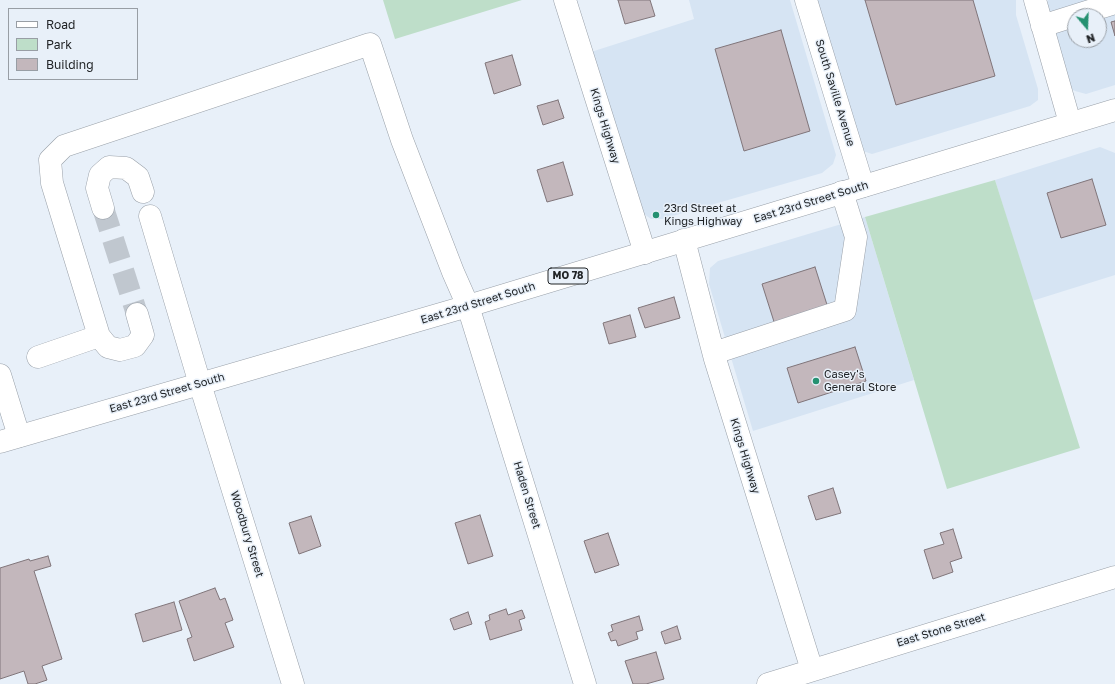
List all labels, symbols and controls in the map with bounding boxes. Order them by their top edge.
legend [8,8,138,80]
north arrow [1067,8,1107,48]
text: Road [46,17,75,32]
text: N [1085,31,1097,46]
text: Park [46,37,72,52]
street label: South Saville Avenue [812,38,858,148]
text: Building [46,57,94,72]
street label: Kings Highway [587,87,623,165]
street label: East 23rd Street South [752,178,870,226]
place label: 23rd Street at Kings Highway [664,202,742,228]
marker: 23rd Street at Kings Highway [651,210,661,220]
road number: MO 78 [548,268,588,284]
street label: East 23rd Street South [419,279,537,327]
place label: Casey's General Store [824,368,896,394]
street label: East 23rd Street South [108,370,226,416]
marker: Casey's General Store [811,376,821,386]
street label: Kings Highway [727,417,763,495]
street label: Haden Street [510,460,544,530]
street label: Woodbury Street [228,489,266,579]
street label: East Stone Street [895,610,987,650]

